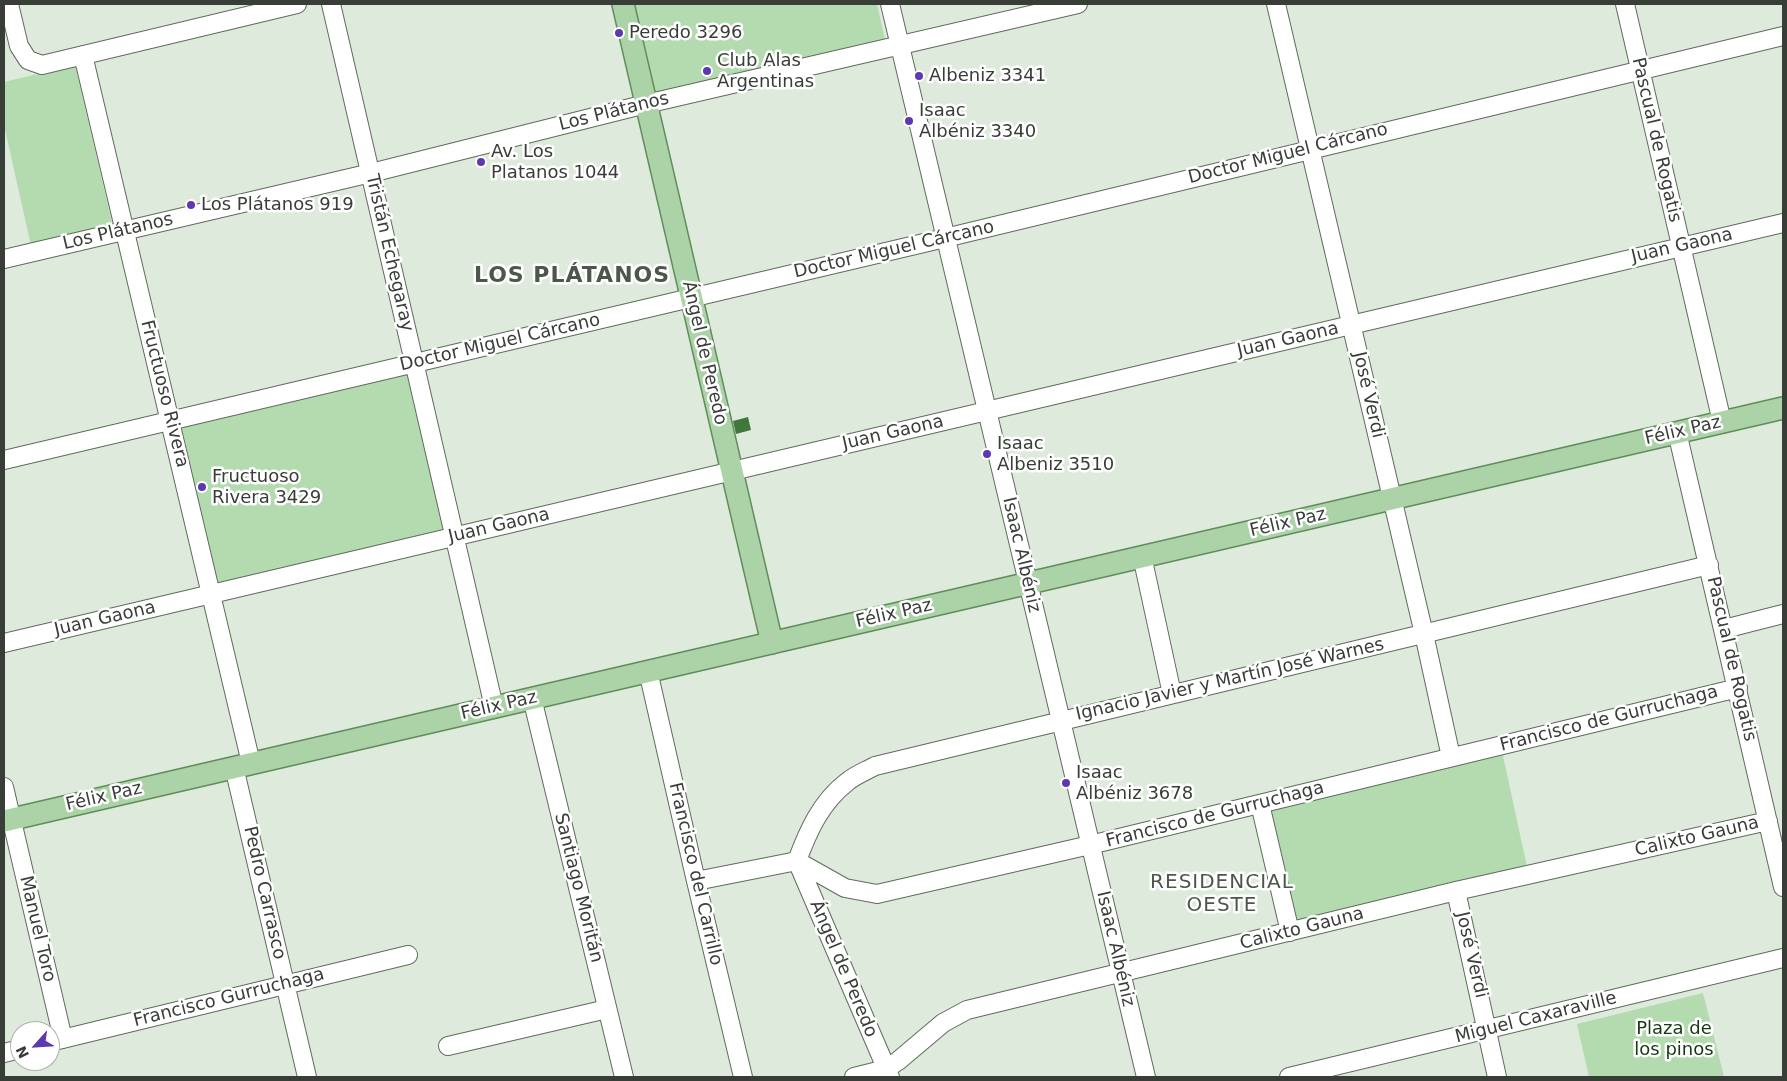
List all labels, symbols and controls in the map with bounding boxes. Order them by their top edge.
place label: Peredo 3296 [629,22,742,44]
marker: Peredo 3296 [613,27,625,39]
place label: Club Alas Argentinas [717,50,814,92]
street label: Pascual de Rogatis [1627,56,1685,224]
marker: Club Alas Argentinas [701,65,713,77]
place label: Albeniz 3341 [929,65,1046,87]
marker: Albeniz 3341 [913,70,925,82]
street label: Los Plátanos [557,88,671,136]
place label: Isaac Albéniz 3340 [919,100,1036,142]
marker: Isaac Albéniz 3340 [903,115,915,127]
street label: Doctor Miguel Cárcano [1186,119,1390,189]
place label: Av. Los Platanos 1044 [491,141,619,183]
marker: Av. Los Platanos 1044 [475,156,487,168]
street label: Tristán Echegaray [360,172,418,334]
place label: Los Plátanos 919 [201,194,354,216]
marker: Los Plátanos 919 [185,199,197,211]
street label: Los Plátanos [61,209,175,255]
street label: Doctor Miguel Cárcano [792,216,996,284]
street label: Juan Gaona [1629,224,1735,268]
district label: LOS PLÁTANOS [472,263,672,289]
street label: Ángel de Peredo [677,279,731,427]
street label: Doctor Miguel Cárcano [398,309,602,377]
street label: Fructuoso Rivera [135,318,193,470]
street label: Juan Gaona [1235,318,1341,362]
street label: José Verdi [1348,350,1388,440]
street label: Juan Gaona [840,411,946,455]
street label: Félix Paz [1643,412,1723,450]
place label: Isaac Albeniz 3510 [997,433,1114,476]
marker: Isaac Albeniz 3510 [981,448,993,460]
place label: Fructuoso Rivera 3429 [212,466,321,508]
marker: Fructuoso Rivera 3429 [196,481,208,493]
street label: Isaac Albéniz [997,495,1045,615]
street label: Juan Gaona [446,504,552,548]
street label: Félix Paz [1248,504,1328,542]
street label: Pascual de Rogatis [1702,575,1760,743]
street label: Félix Paz [854,595,934,633]
street label: Juan Gaona [52,597,158,641]
street label: Ignacio Javier y Martín José Warnes [1074,634,1386,726]
street label: Francisco de Gurruchaga [1498,681,1720,757]
street label: Félix Paz [459,687,539,725]
place label: Isaac Albéniz 3678 [1076,762,1193,804]
marker: Isaac Albéniz 3678 [1060,777,1072,789]
street label: Francisco de Gurruchaga [1104,777,1326,853]
street label: Félix Paz [64,778,144,816]
street label: Francisco del Carrillo [663,780,727,968]
street label: Santiago Moritán [549,811,607,965]
street label: Calixto Gauna [1633,812,1761,862]
street label: Pedro Carrasco [238,824,290,962]
district label: RESIDENCIAL OESTE [1149,871,1295,918]
street label: Manuel Toro [14,874,60,984]
street label: Isaac Albéniz [1091,889,1139,1009]
street label: Ángel de Peredo [804,897,882,1041]
street label: Calixto Gauna [1238,903,1366,955]
street label: José Verdi [1451,910,1491,1000]
street label: Francisco Gurruchaga [131,964,327,1032]
street label: Miguel Caxaraville [1453,987,1619,1049]
park label: Plaza de los pinos [1634,1018,1714,1060]
north arrow [10,1021,60,1071]
text: N [13,1043,32,1061]

